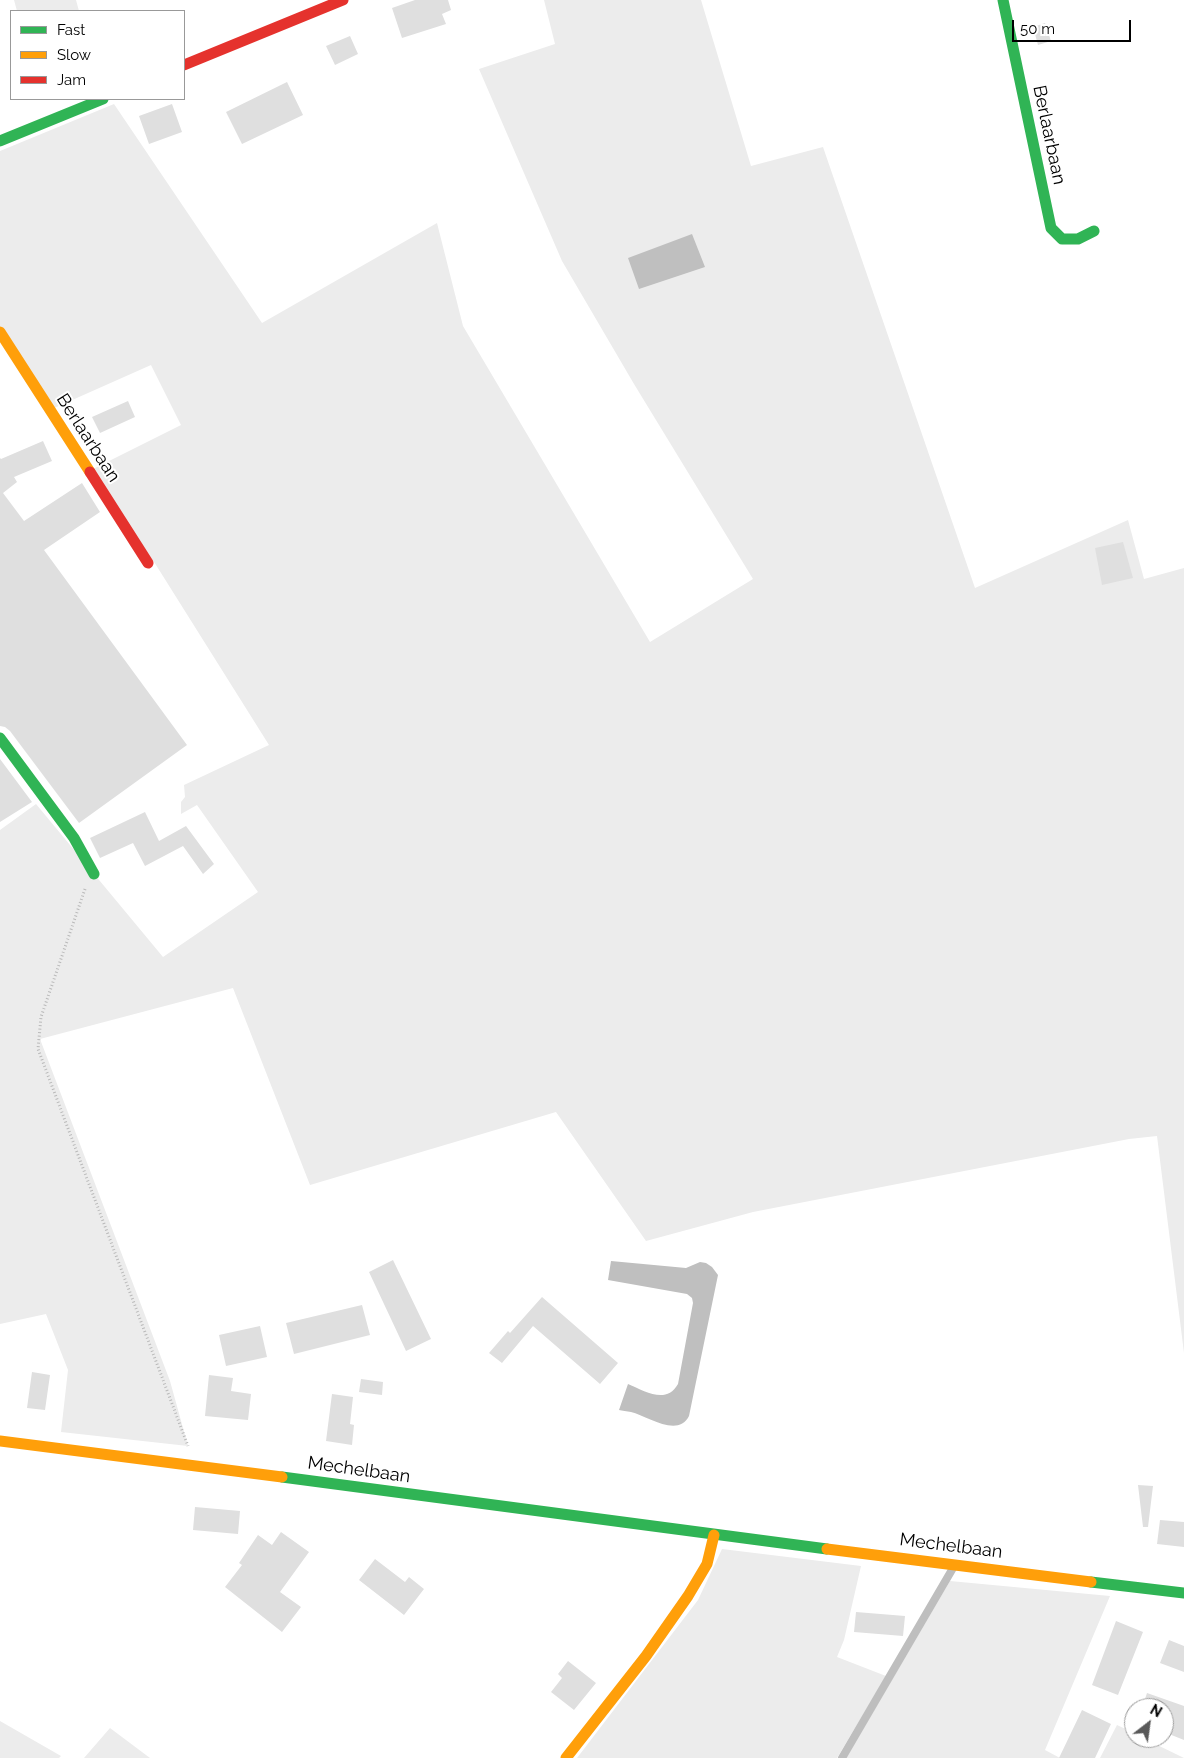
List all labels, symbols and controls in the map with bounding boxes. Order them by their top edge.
legend [10,10,185,100]
scale bar [1014,10,1133,42]
text: 50 m [1020,20,1055,38]
text: Fast [57,21,85,39]
text: Slow [57,46,91,64]
text: Jam [57,71,86,89]
street label: Berlaarbaan [1028,83,1070,187]
street label: Berlaarbaan [51,390,125,486]
street label: Mechelbaan [306,1452,412,1488]
street label: Mechelbaan [898,1529,1004,1563]
north arrow [1124,1698,1174,1748]
text: N [1147,1701,1165,1720]

